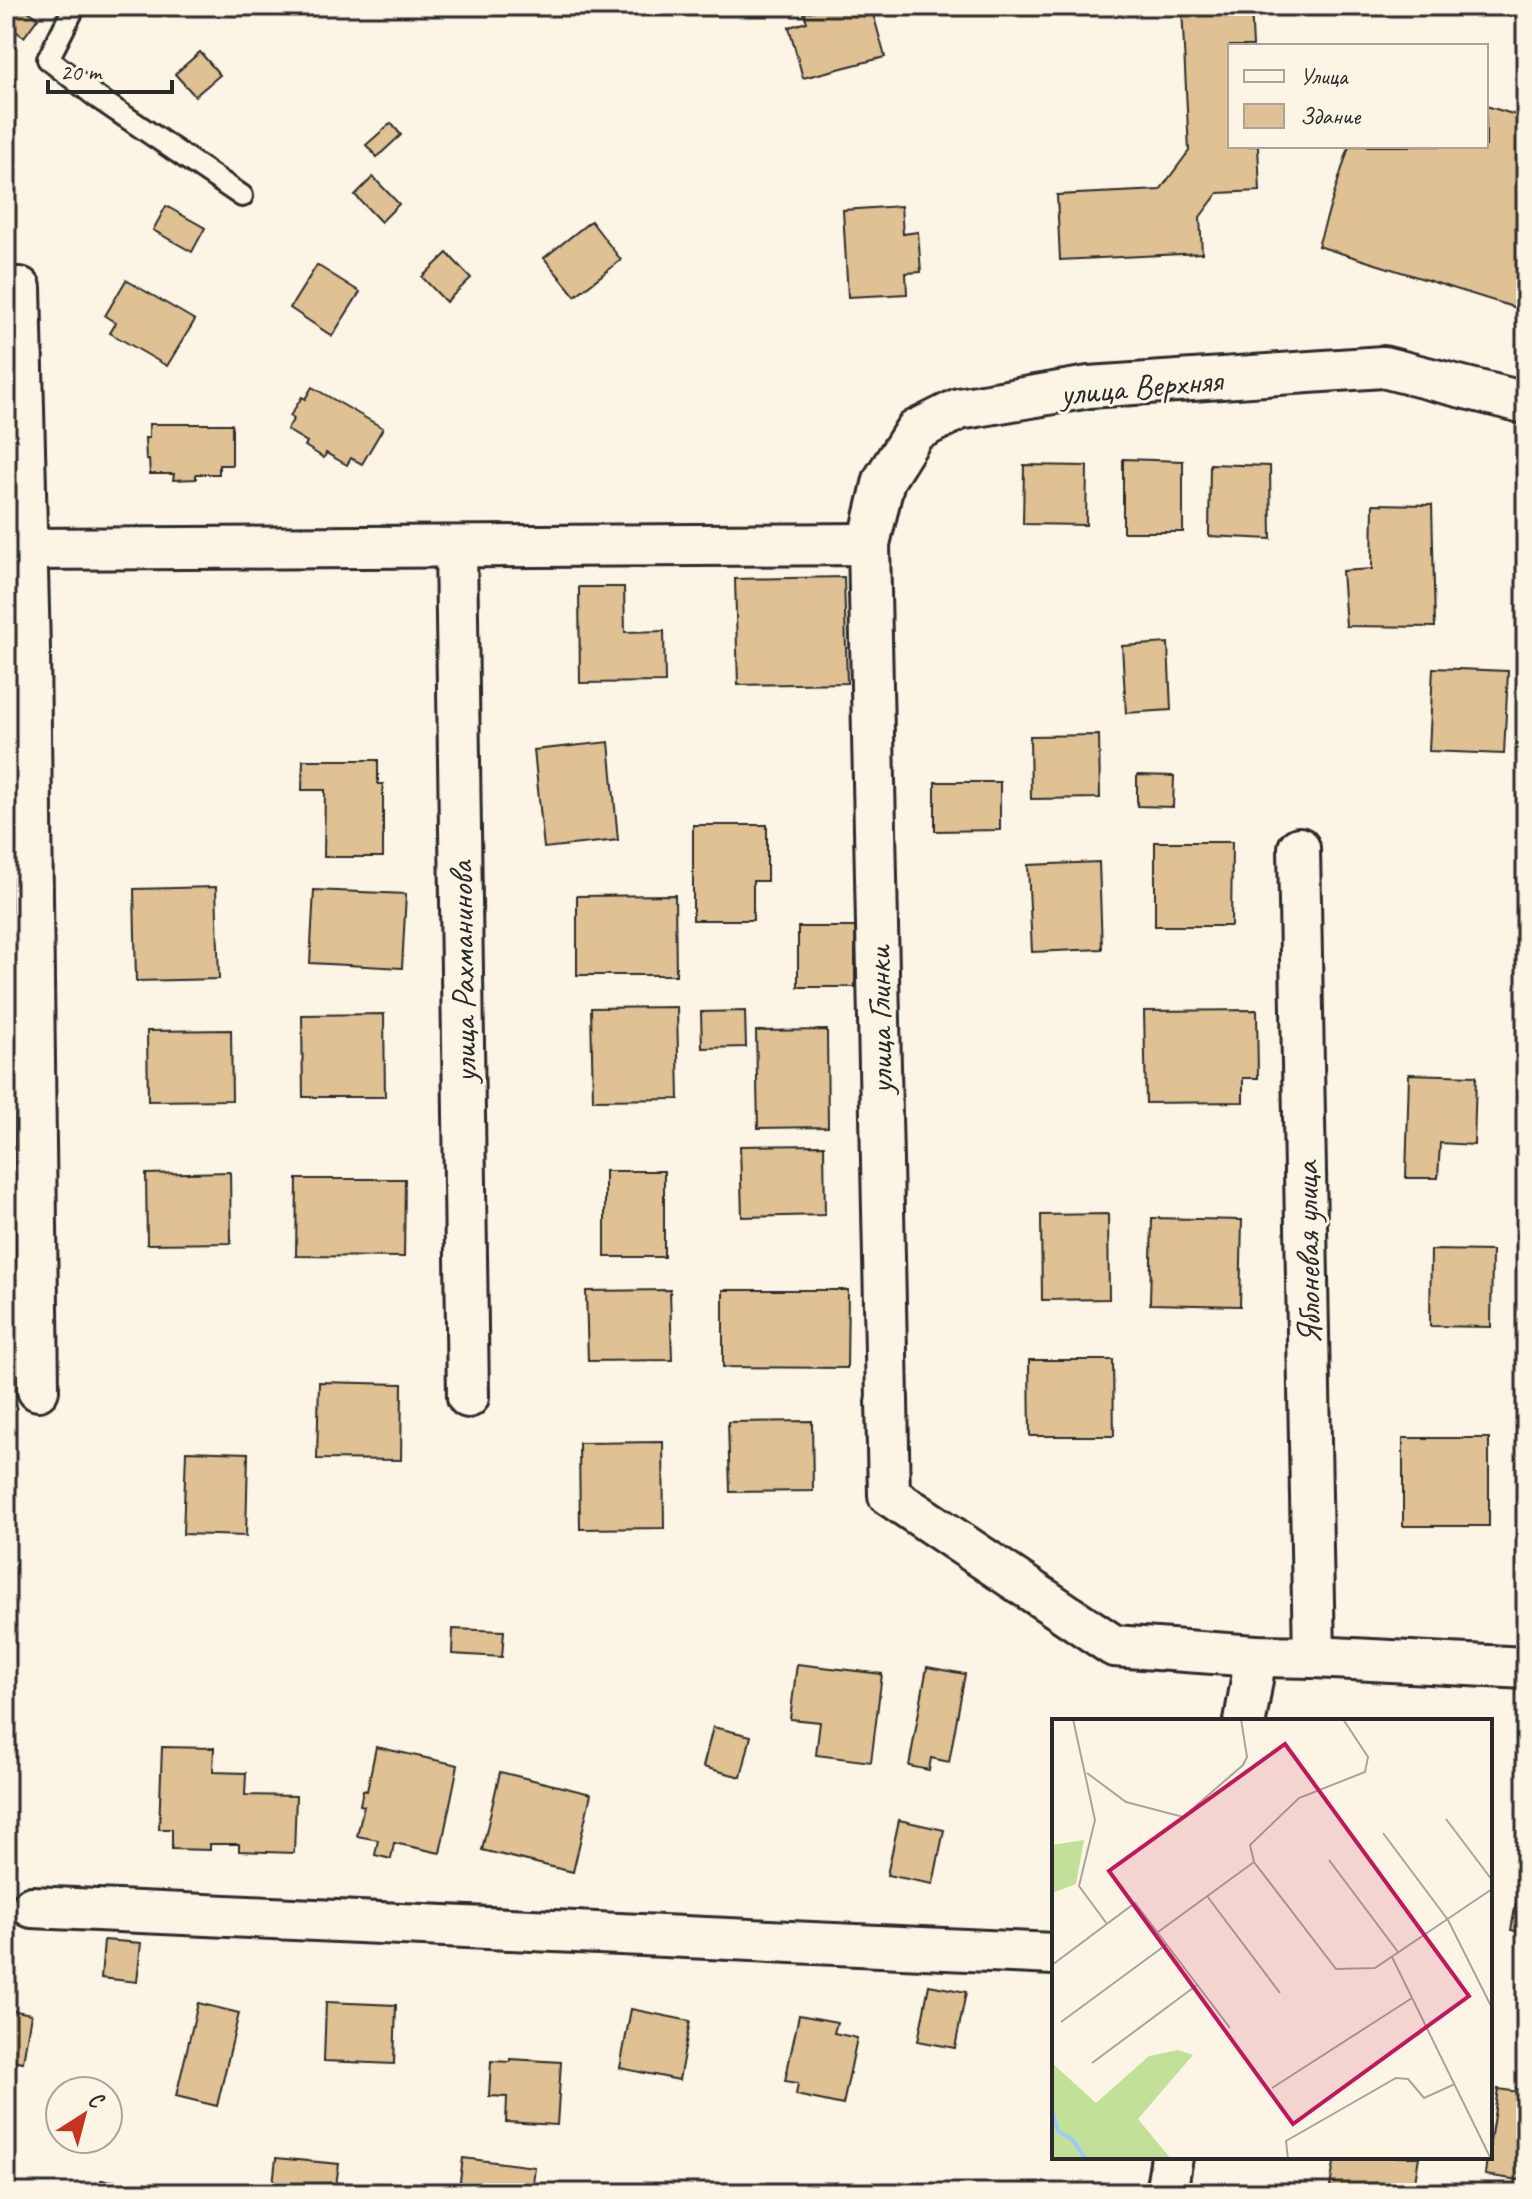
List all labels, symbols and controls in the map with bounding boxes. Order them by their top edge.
scale bar [48,44,172,94]
legend [1228,44,1488,148]
text: 20 m [60,57,103,87]
text: Улица [1300,61,1349,91]
text: Здание [1300,101,1362,131]
street label: улица Верхняя [1056,358,1226,415]
street label: улица Рахманинова [439,859,486,1085]
street label: улица Глинки [857,944,902,1096]
street label: Яблоневая улица [1284,1159,1331,1345]
inset map [1052,1719,1492,2159]
north arrow [44,2075,124,2155]
text: С [83,2085,110,2116]

